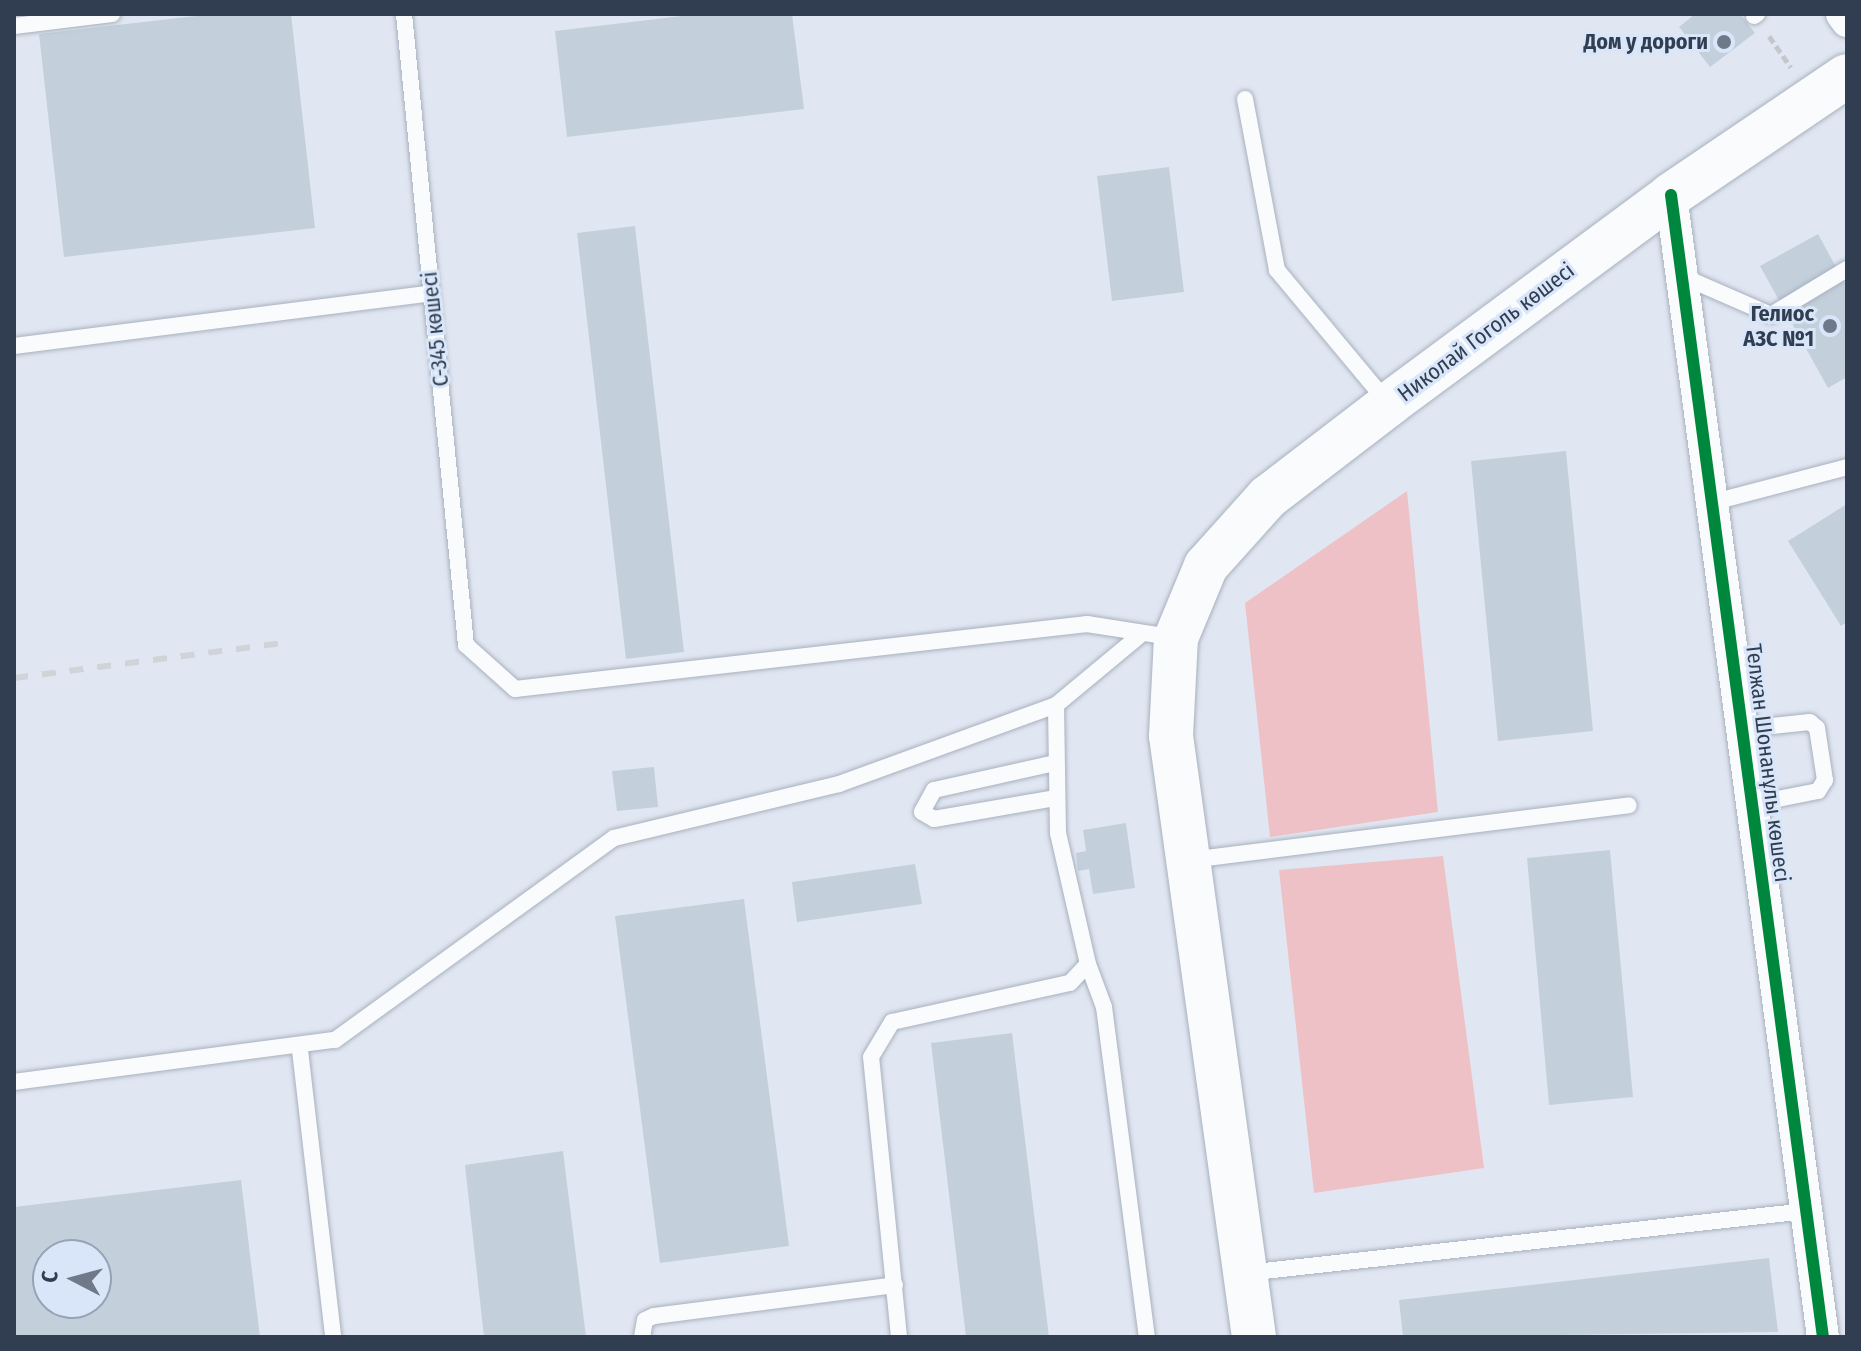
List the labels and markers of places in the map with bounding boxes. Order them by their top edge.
place label: Дом у дороги [1583,29,1708,55]
marker: Дом у дороги [1715,33,1733,51]
place label: Гелиос АЗС №1 [1743,300,1814,352]
marker: Гелиос АЗС №1 [1821,317,1839,335]

